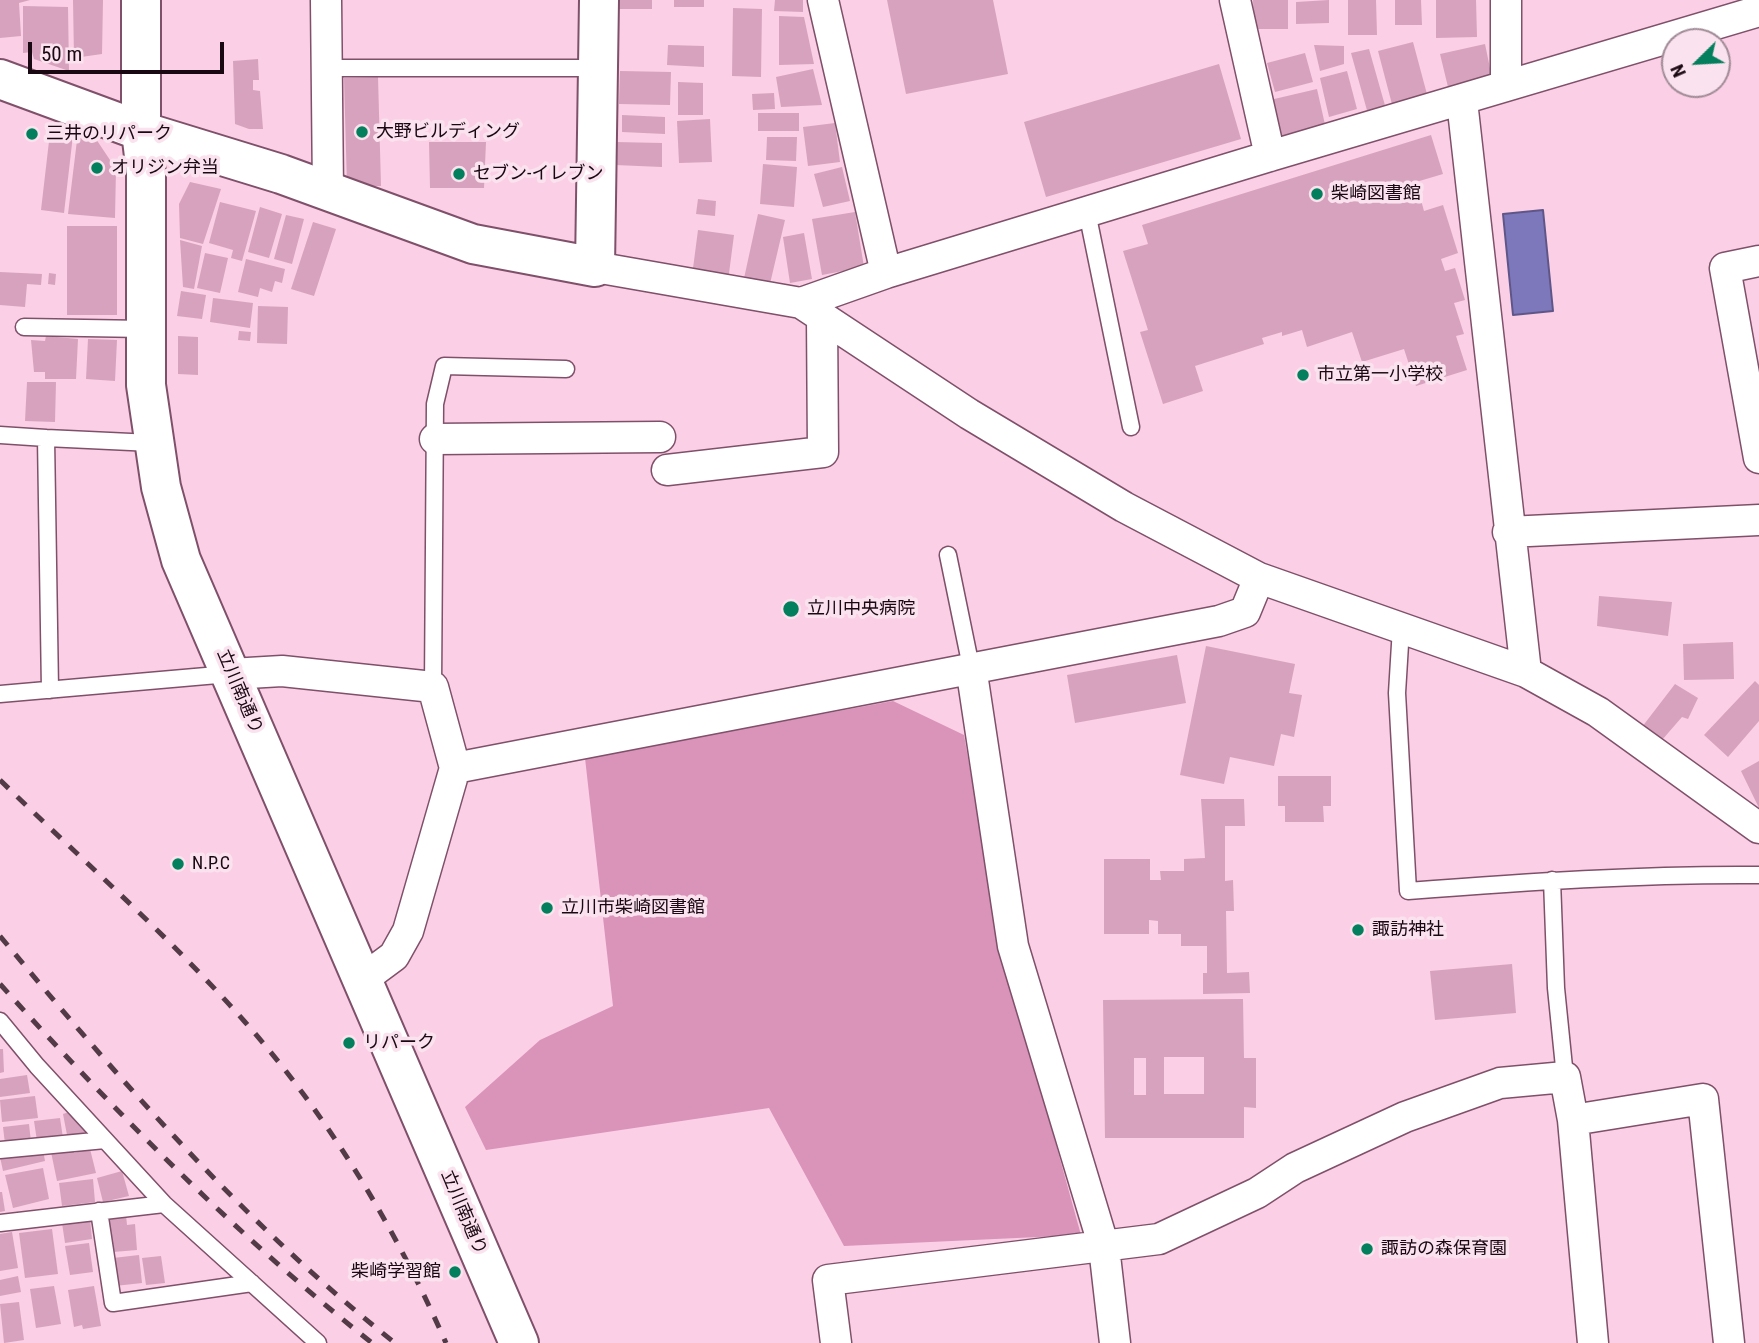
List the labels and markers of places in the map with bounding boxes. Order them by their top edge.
place label: 大野ビルディング [376,121,520,143]
place label: 三井のリパーク [46,123,172,145]
marker: 大野ビルディング [354,124,370,140]
marker: 三井のリパーク [24,126,40,142]
place label: オリジン弁当 [111,157,219,179]
marker: オリジン弁当 [89,160,105,176]
place label: セブン-イレブン [473,163,603,185]
marker: セブン-イレブン [451,166,467,182]
place label: 柴崎図書館 [1331,183,1421,205]
marker: 柴崎図書館 [1309,186,1325,202]
place label: 市立第一小学校 [1317,364,1443,386]
marker: 市立第一小学校 [1295,367,1311,383]
place label: 立川中央病院 [807,598,915,620]
marker: 立川中央病院 [781,599,801,619]
place label: N.P.C [192,853,230,875]
marker: N.P.C [170,856,186,872]
place label: 立川市柴崎図書館 [561,897,705,919]
marker: 立川市柴崎図書館 [539,900,555,916]
place label: 諏訪神社 [1372,919,1444,941]
marker: 諏訪神社 [1350,922,1366,938]
place label: リパーク [363,1032,435,1054]
marker: リパーク [341,1035,357,1051]
place label: 諏訪の森保育園 [1381,1238,1507,1260]
marker: 諏訪の森保育園 [1359,1241,1375,1257]
place label: 柴崎学習館 [351,1261,441,1283]
marker: 柴崎学習館 [447,1264,463,1280]

